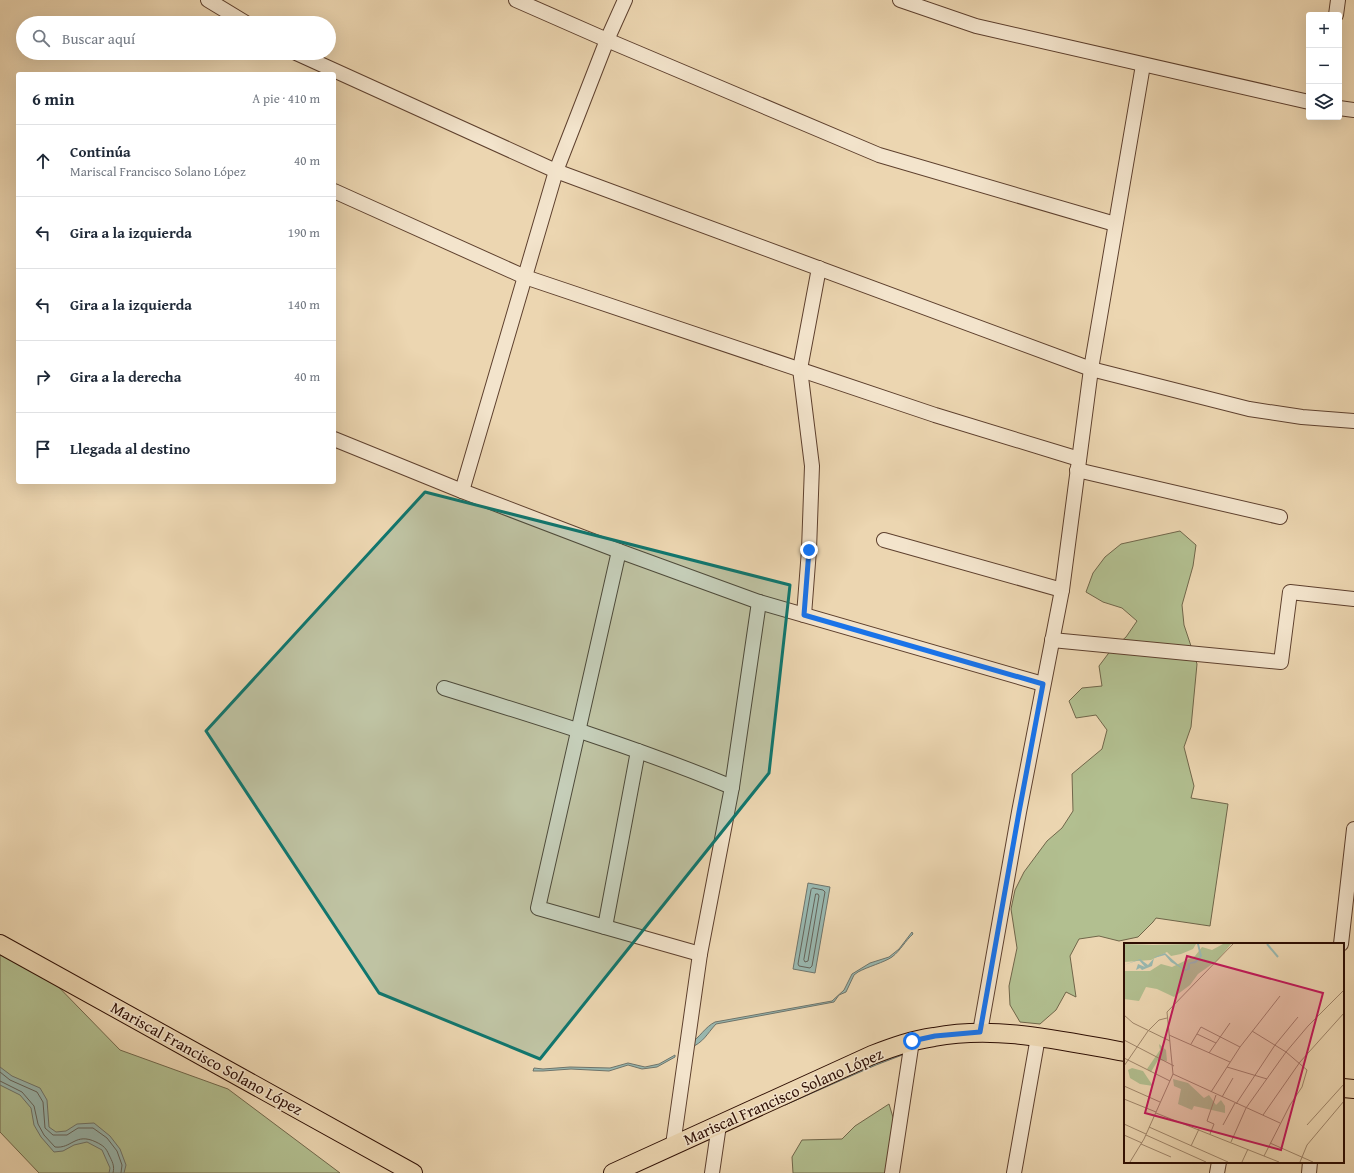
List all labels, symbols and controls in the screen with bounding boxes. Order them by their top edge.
map controls [1306,12,1342,120]
button: + [1306,12,1342,48]
search box [16,16,336,60]
icon: search [30,27,52,49]
text: Buscar aquí [62,28,135,49]
button: − [1306,48,1342,84]
button: layers [1306,84,1342,120]
text: 6 min [32,86,74,111]
text: A pie · 410 m [252,89,320,108]
text: Continúa [70,141,131,162]
icon: ahead [32,150,54,172]
text: 40 m [294,151,320,170]
text: Mariscal Francisco Solano López [70,162,246,181]
icon: left [32,222,54,244]
text: Gira a la izquierda [70,222,192,243]
text: 190 m [288,223,320,242]
icon: left [32,294,54,316]
text: Gira a la izquierda [70,294,192,315]
text: 140 m [288,295,320,314]
icon: right [32,366,54,388]
text: Gira a la derecha [70,366,181,387]
text: 40 m [294,367,320,386]
icon: arrive [32,438,54,460]
text: Llegada al destino [70,438,190,459]
route end [800,541,818,559]
inset map [1124,943,1344,1163]
street label: Mariscal Francisco Solano López [107,995,307,1121]
route start [903,1032,921,1050]
street label: Mariscal Francisco Solano López [679,1041,887,1151]

